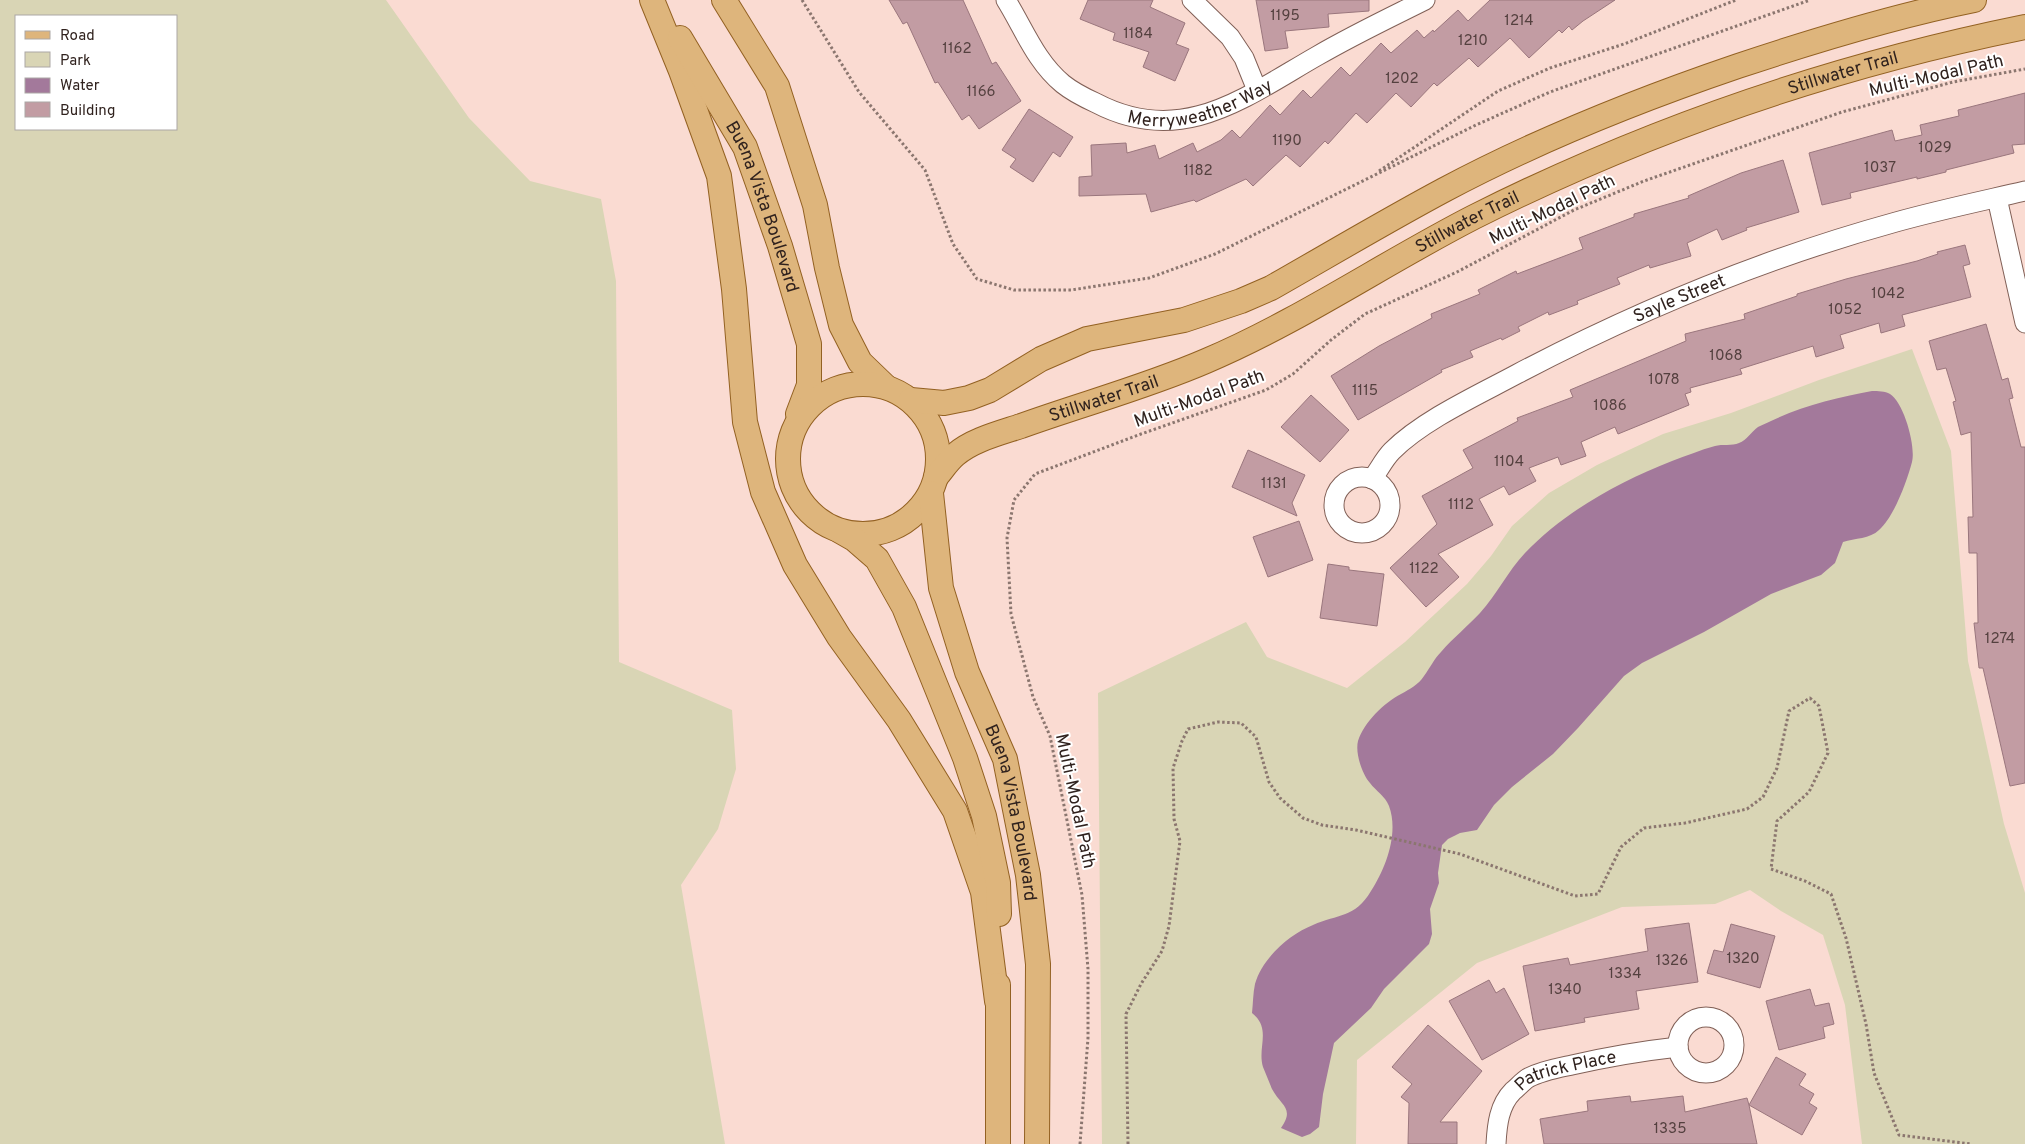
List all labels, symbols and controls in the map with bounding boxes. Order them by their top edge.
house number: 1195 [1270,7,1300,26]
house number: 1214 [1504,12,1534,31]
legend [15,15,178,130]
house number: 1184 [1123,25,1153,44]
text: Road [60,27,95,46]
house number: 1210 [1458,32,1488,51]
house number: 1162 [942,40,972,59]
street label: Stillwater Trail [1785,47,1901,101]
street label: Multi-Modal Path [1867,50,2006,103]
text: Park [60,52,91,71]
house number: 1202 [1385,70,1419,89]
street label: Merryweather Way [1125,75,1277,134]
text: Water [60,77,100,96]
house number: 1166 [966,83,996,102]
text: Building [60,102,115,121]
street label: Buena Vista Boulevard [719,117,803,295]
house number: 1190 [1272,132,1302,151]
house number: 1029 [1918,139,1952,158]
house number: 1037 [1864,159,1896,178]
house number: 1182 [1183,162,1213,181]
street label: Multi-Modal Path [1486,170,1619,251]
street label: Stillwater Trail [1412,186,1524,259]
street label: Sayle Street [1630,270,1729,329]
house number: 1042 [1871,285,1905,304]
house number: 1052 [1828,301,1862,320]
house number: 1068 [1709,347,1743,366]
street label: Multi-Modal Path [1131,365,1268,434]
street label: Stillwater Trail [1046,370,1162,428]
house number: 1078 [1648,371,1680,390]
house number: 1115 [1352,382,1378,401]
house number: 1086 [1593,397,1627,416]
house number: 1104 [1494,453,1524,472]
house number: 1131 [1261,475,1287,494]
house number: 1112 [1448,496,1474,515]
house number: 1122 [1409,560,1439,579]
house number: 1274 [1985,630,2015,649]
street label: Buena Vista Boulevard [978,721,1041,902]
street label: Multi-Modal Path [1049,732,1100,871]
house number: 1320 [1726,950,1760,969]
house number: 1326 [1656,952,1688,971]
house number: 1334 [1609,965,1641,984]
house number: 1340 [1548,981,1582,1000]
street label: Patrick Place [1510,1046,1618,1097]
house number: 1335 [1654,1120,1686,1139]

